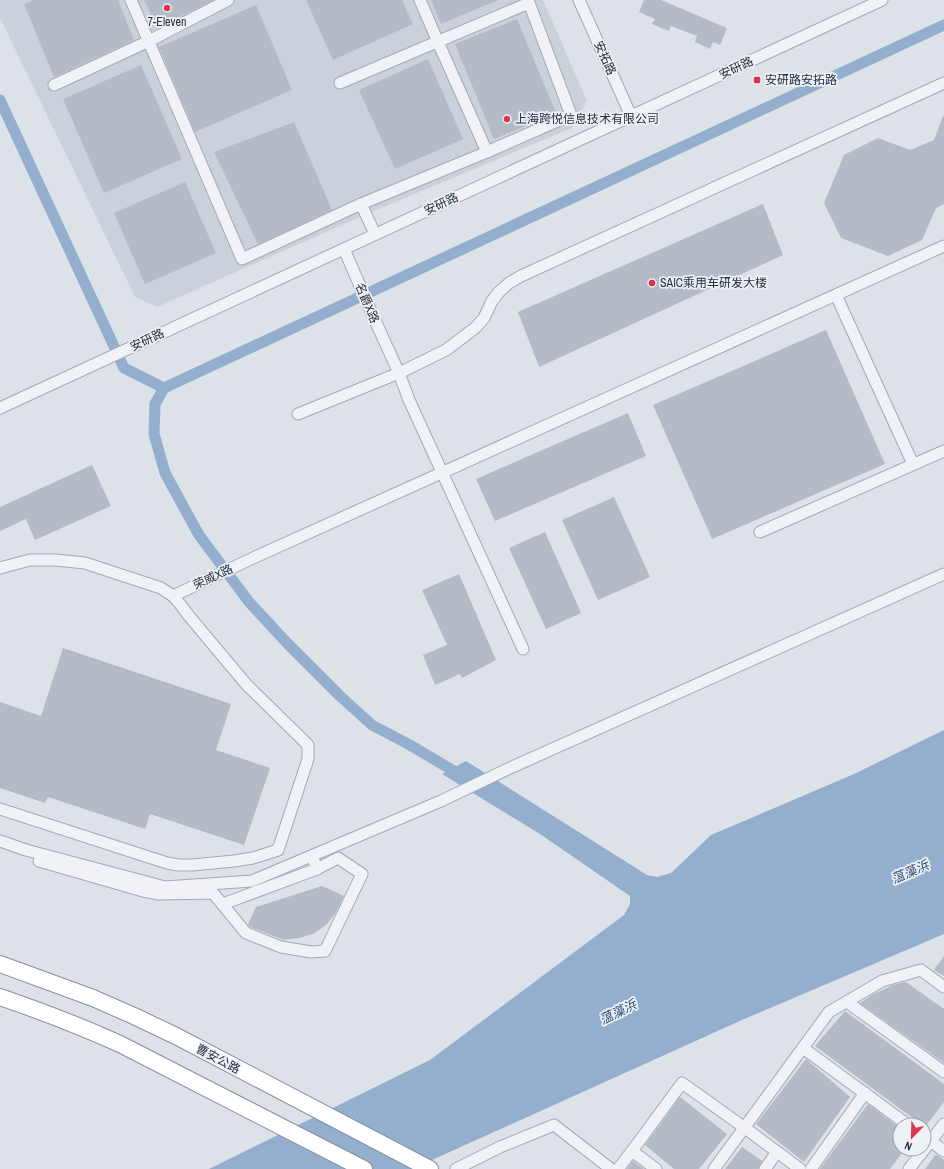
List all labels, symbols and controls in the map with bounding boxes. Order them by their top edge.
marker: 7-Eleven [162,3,172,13]
place label: 7-Eleven [148,14,186,30]
street label: 安拓路 [590,38,620,78]
street label: 安研路 [716,53,756,83]
place label: 安研路安拓路 [765,72,837,88]
marker: 安研路安拓路 [752,75,762,85]
place label: 上海跨悦信息技术有限公司 [515,111,659,127]
marker: 上海跨悦信息技术有限公司 [502,114,512,124]
street label: 安研路 [421,189,461,219]
place label: SAIC乘用车研发大楼 [660,275,767,291]
marker: SAIC乘用车研发大楼 [647,278,657,288]
street label: 名爵X路 [351,280,383,326]
street label: 安研路 [127,325,167,355]
street label: 荣威X路 [190,561,236,593]
water label: 蕰藻浜 [889,856,932,887]
water label: 蕰藻浜 [597,995,640,1028]
street label: 曹安公路 [193,1041,243,1077]
north arrow [892,1117,932,1157]
text: N [902,1138,914,1154]

